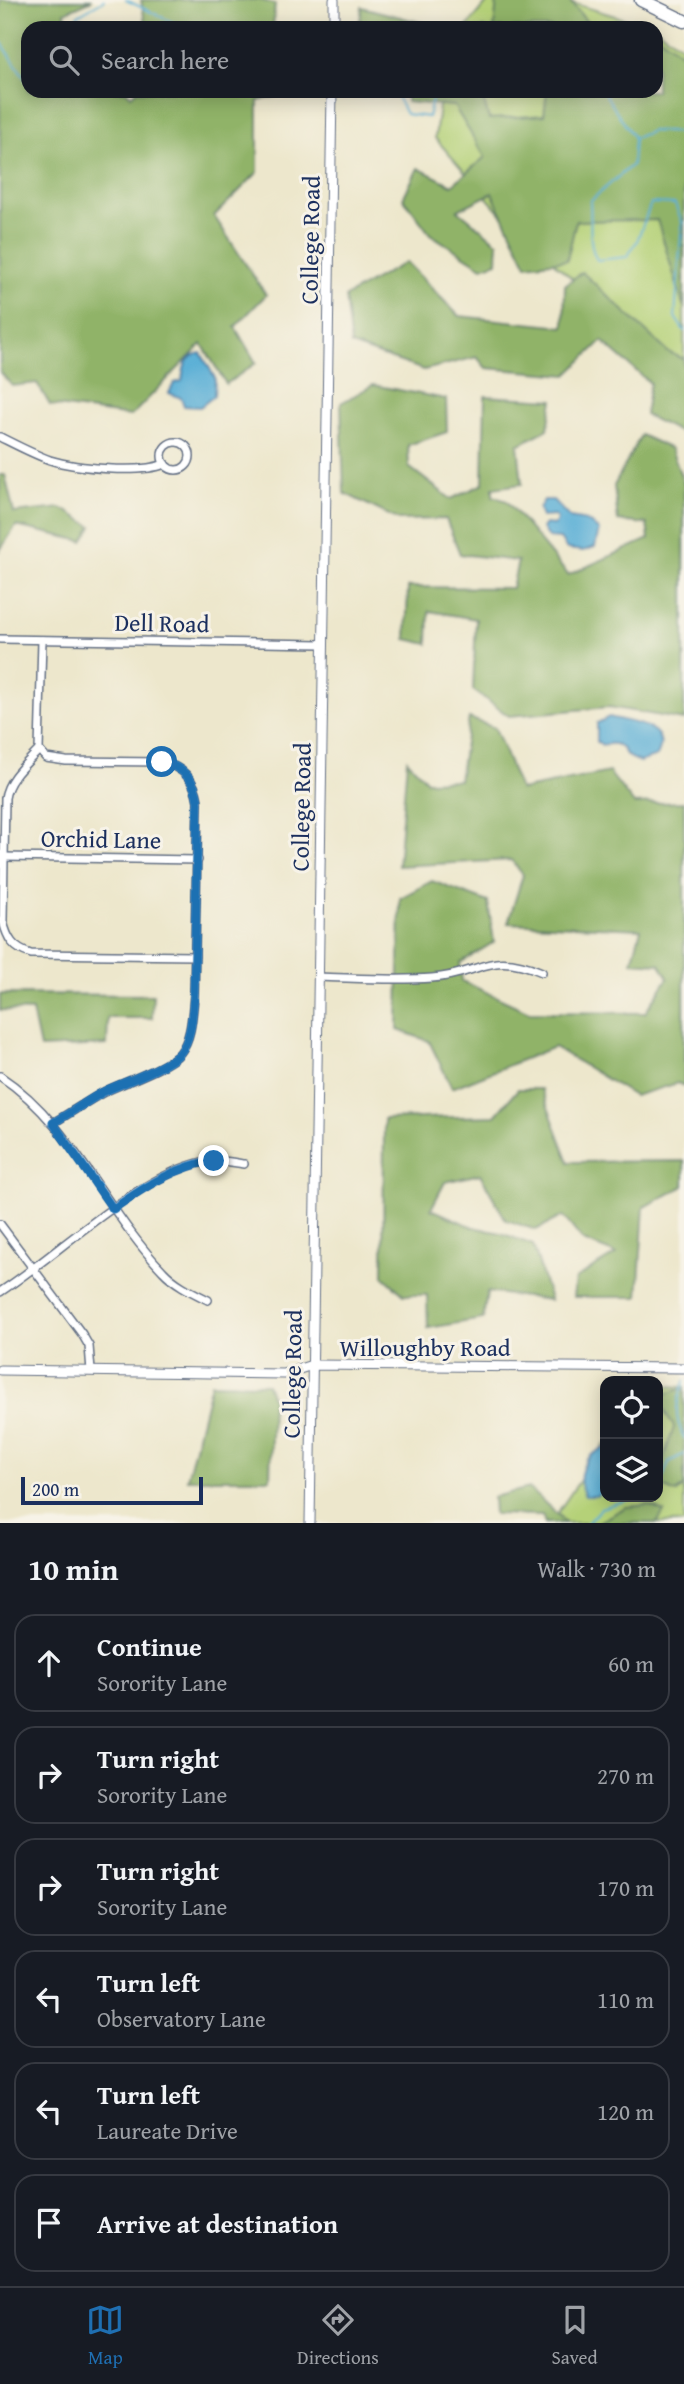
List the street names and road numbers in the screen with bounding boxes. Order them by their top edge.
street label: College Road [291,175,329,305]
street label: Dell Road [114,605,210,641]
street label: College Road [282,742,320,872]
street label: Orchid Lane [40,820,162,858]
street label: College Road [273,1309,311,1439]
street label: Willoughby Road [339,1330,511,1365]

